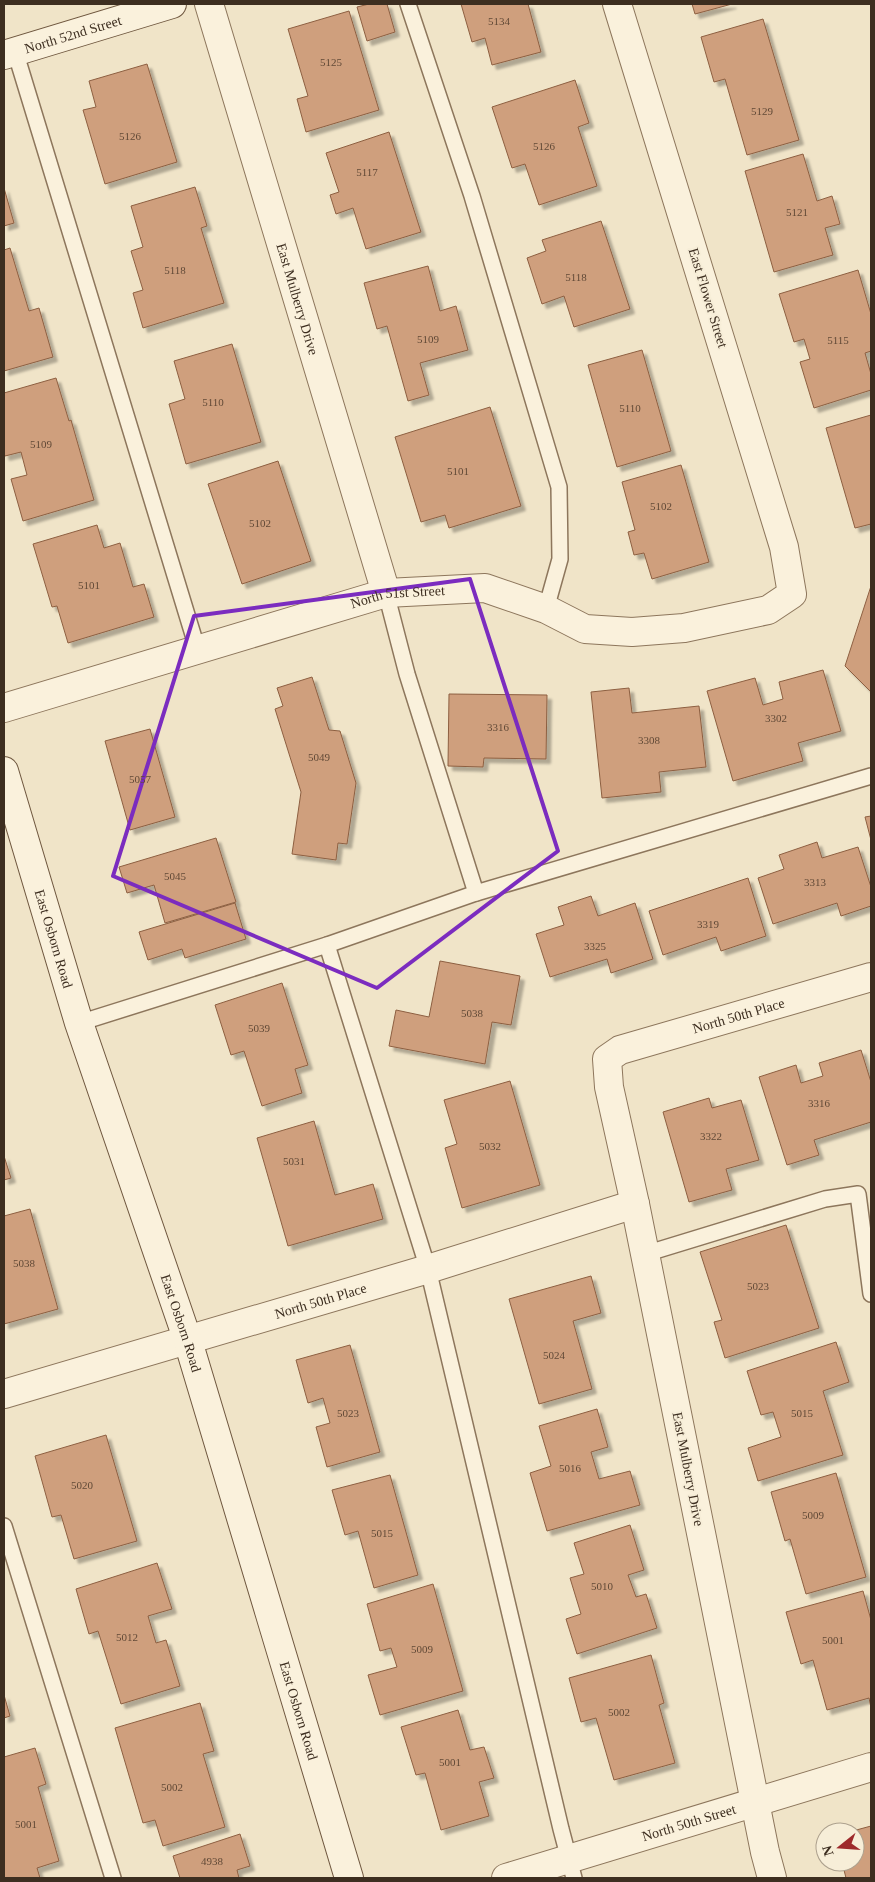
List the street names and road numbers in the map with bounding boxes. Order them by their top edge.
street label: North 52nd Street [23,12,123,56]
street label: East Mulberry Drive [274,241,322,357]
street label: East Flower Street [686,246,730,350]
street label: North 51st Street [349,583,445,611]
street label: East Osborn Road [32,888,76,990]
street label: North 50th Place [691,995,786,1036]
street label: East Osborn Road [158,1272,204,1374]
street label: North 50th Place [273,1280,368,1321]
street label: East Mulberry Drive [670,1411,706,1527]
street label: East Osborn Road [277,1660,321,1762]
street label: North 50th Street [640,1801,738,1844]

